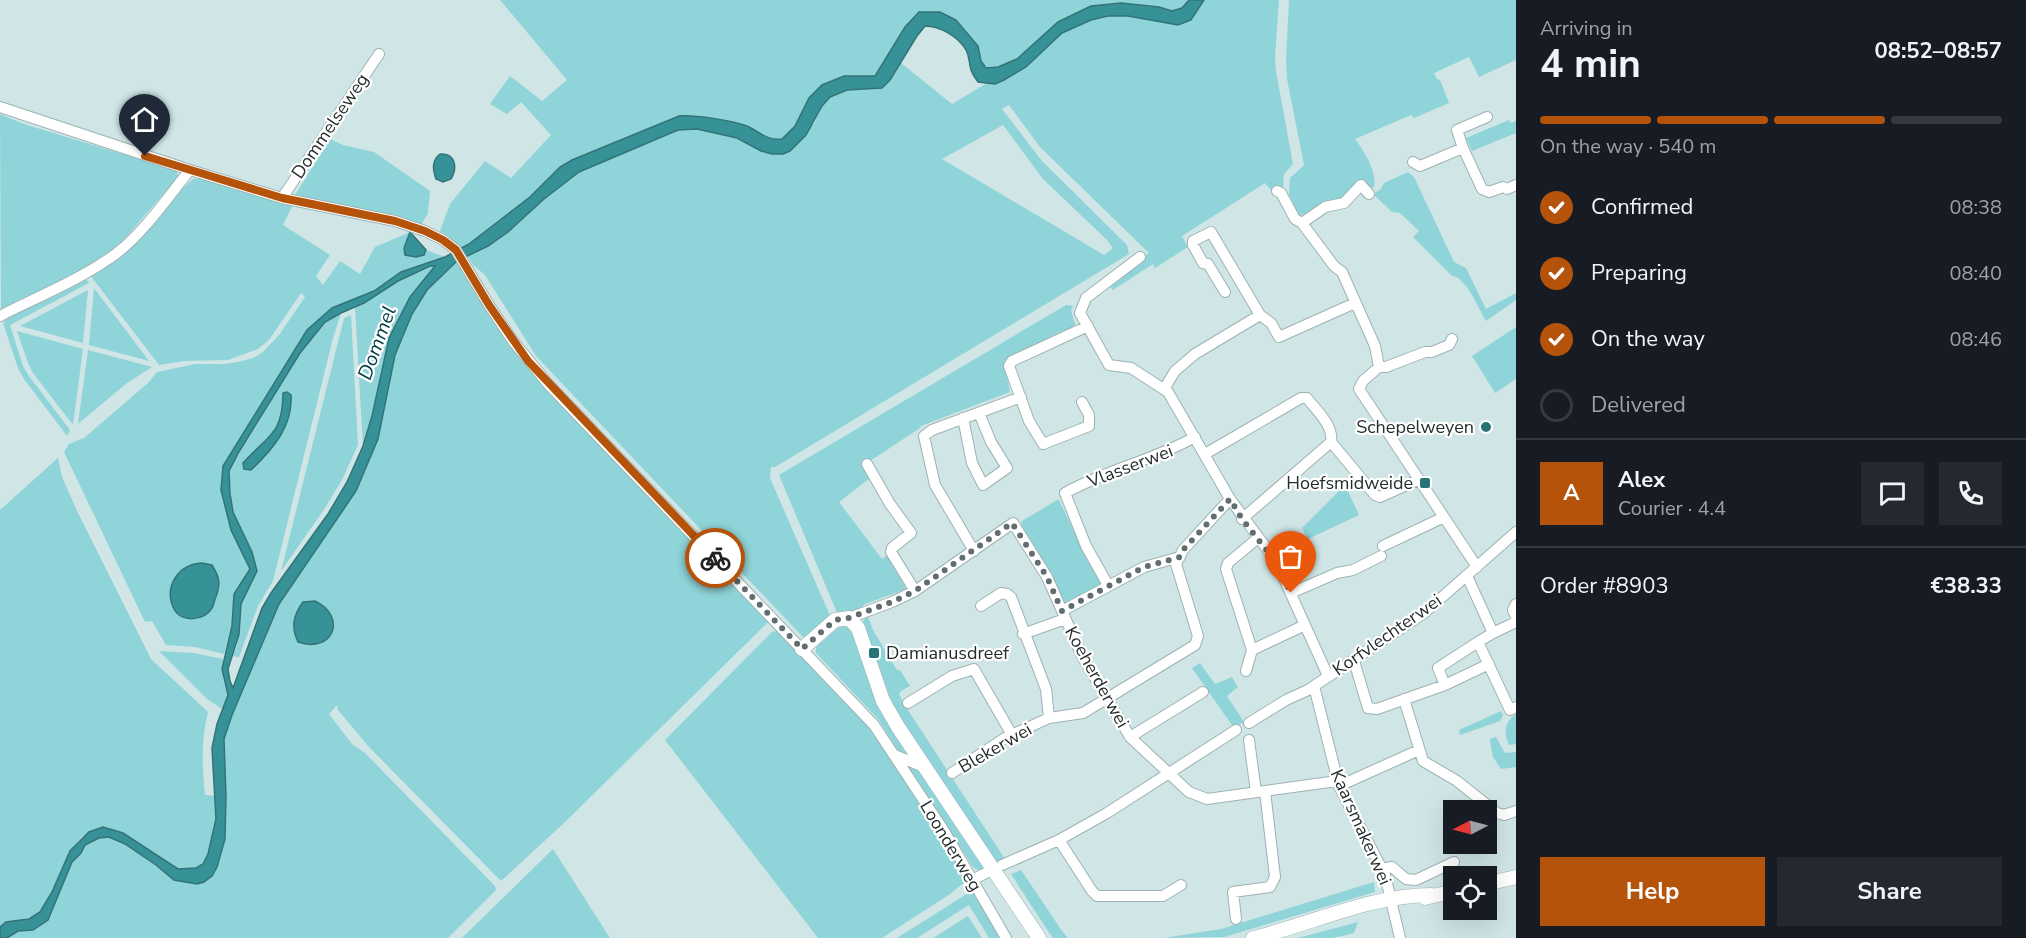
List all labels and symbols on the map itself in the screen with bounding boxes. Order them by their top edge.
street label: Dommelseweg [286,69,374,183]
pin [119,94,170,156]
water label: Dommel [351,302,403,384]
place label: Schepelweyen [1356,415,1474,439]
marker: Schepelweyen [1479,420,1493,434]
street label: Vlasserwei [1083,439,1176,494]
place label: Hoefsmidweide [1286,471,1413,495]
marker: Hoefsmidweide [1418,476,1432,490]
courier [685,528,745,588]
pin [1265,531,1316,593]
street label: Korfvlechterwei [1328,588,1446,682]
street label: Koeherderwei [1059,622,1135,732]
place label: Damianusdreef [886,641,1010,665]
marker: Damianusdreef [867,646,881,660]
street label: Blekerwei [954,717,1036,779]
street label: Kaarsmakerwei [1325,765,1397,889]
street label: Loonderweg [914,796,988,896]
north arrow [1443,800,1497,854]

